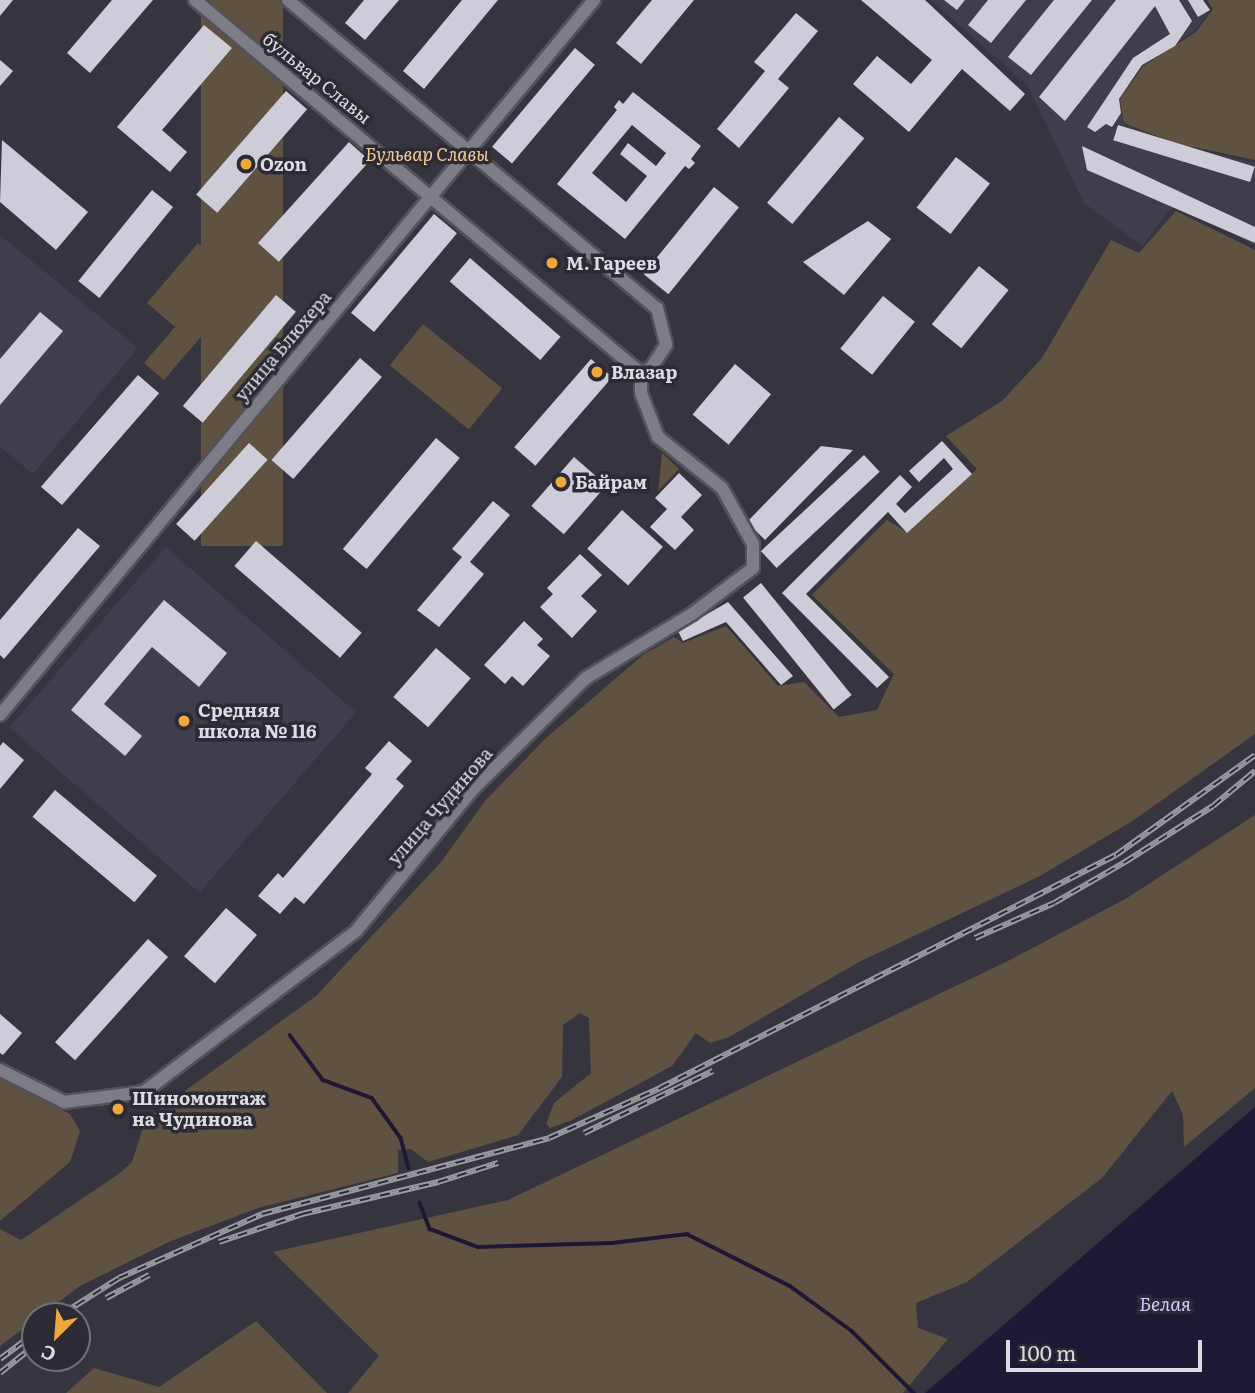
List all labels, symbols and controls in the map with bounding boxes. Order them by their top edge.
street label: бульвар Славы [258,28,376,128]
park label: Бульвар Славы [365,143,489,165]
place label: Ozon [260,153,307,175]
marker: Ozon [238,156,254,172]
place label: М. Гареев [566,252,657,274]
marker: М. Гареев [544,255,560,271]
street label: улица Блюхера [231,286,335,406]
place label: Влазар [611,361,677,383]
marker: Влазар [589,364,605,380]
place label: Байрам [575,471,647,493]
marker: Байрам [553,474,569,490]
place label: Средняя школа № 116 [198,700,317,742]
marker: Средняя школа № 116 [176,713,192,729]
street label: улица Чудинова [383,743,497,869]
place label: Шиномонтаж на Чудинова [132,1088,266,1130]
marker: Шиномонтаж на Чудинова [110,1101,126,1117]
water label: Белая [1139,1293,1191,1315]
north arrow [21,1302,91,1372]
scale bar [1010,1326,1206,1370]
text: 100 m [1019,1336,1076,1367]
text: С [36,1339,60,1370]

